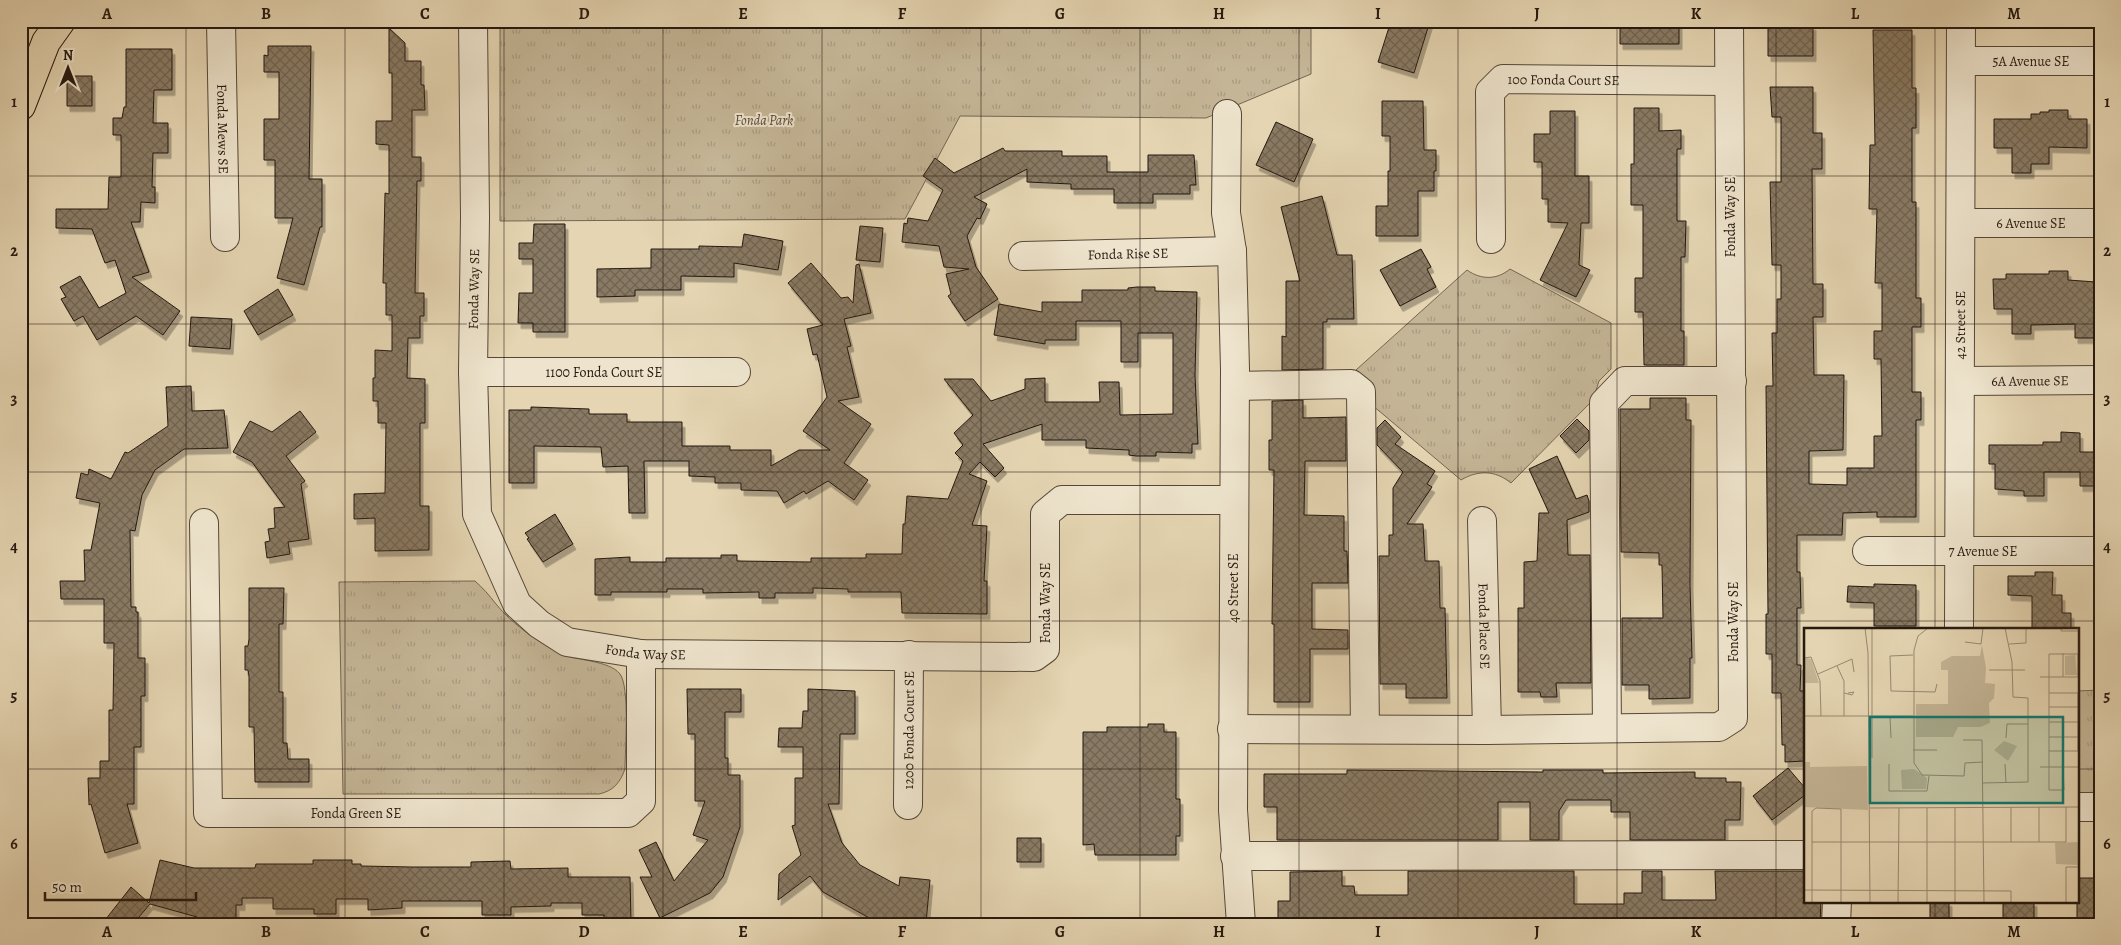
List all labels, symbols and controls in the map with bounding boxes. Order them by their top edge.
text: A [101,3,113,25]
text: B [261,3,271,25]
text: C [420,3,430,25]
text: D [578,3,590,25]
text: E [738,3,748,25]
text: F [898,3,907,25]
text: G [1055,3,1065,25]
text: H [1213,3,1225,25]
text: I [1375,3,1381,25]
text: J [1534,3,1540,25]
text: K [1691,3,1702,25]
text: L [1851,3,1860,25]
text: M [2007,3,2021,25]
north arrow [42,42,92,92]
text: N [63,46,73,65]
street label: 5A Avenue SE [1992,52,2070,71]
street label: 100 Fonda Court SE [1507,70,1620,90]
street label: Fonda Mews SE [213,84,233,174]
text: 1 [11,91,17,113]
text: 1 [2104,91,2110,113]
park label: Fonda Park [735,111,793,130]
street label: Fonda Way SE [1721,177,1740,257]
street label: 6 Avenue SE [1996,214,2066,233]
text: 2 [10,240,18,262]
text: 2 [2103,240,2111,262]
street label: Fonda Rise SE [1087,243,1169,264]
street label: Fonda Way SE [464,248,484,330]
street label: 42 Street SE [1950,291,1970,359]
street label: 1100 Fonda Court SE [546,363,662,382]
street label: 6A Avenue SE [1991,371,2069,390]
text: 3 [11,388,18,410]
text: 3 [2104,388,2111,410]
text: 4 [10,536,18,558]
text: 4 [2103,536,2111,558]
street label: 7 Avenue SE [1949,542,2017,561]
street label: 40 Street SE [1224,553,1243,623]
street label: Fonda Way SE [1036,563,1055,643]
street label: Fonda Way SE [1724,582,1743,662]
street label: Fonda Place SE [1474,583,1495,669]
inset map [1804,628,2078,902]
street label: Fonda Way SE [604,639,686,664]
street label: 1200 Fonda Court SE [899,671,918,789]
text: 5 [11,685,18,707]
text: 5 [2104,685,2111,707]
street label: Fonda Green SE [310,804,402,823]
text: 6 [10,833,18,855]
text: 6 [2103,833,2111,855]
scale bar [45,870,196,902]
text: 50 m [52,877,82,897]
text: A [101,921,113,943]
text: B [261,921,271,943]
text: C [420,921,430,943]
text: D [578,921,590,943]
text: E [738,921,748,943]
text: F [898,921,907,943]
text: G [1055,921,1065,943]
text: H [1213,921,1225,943]
text: I [1375,921,1381,943]
text: J [1534,921,1540,943]
text: K [1691,921,1702,943]
text: L [1851,921,1860,943]
text: M [2007,921,2021,943]

